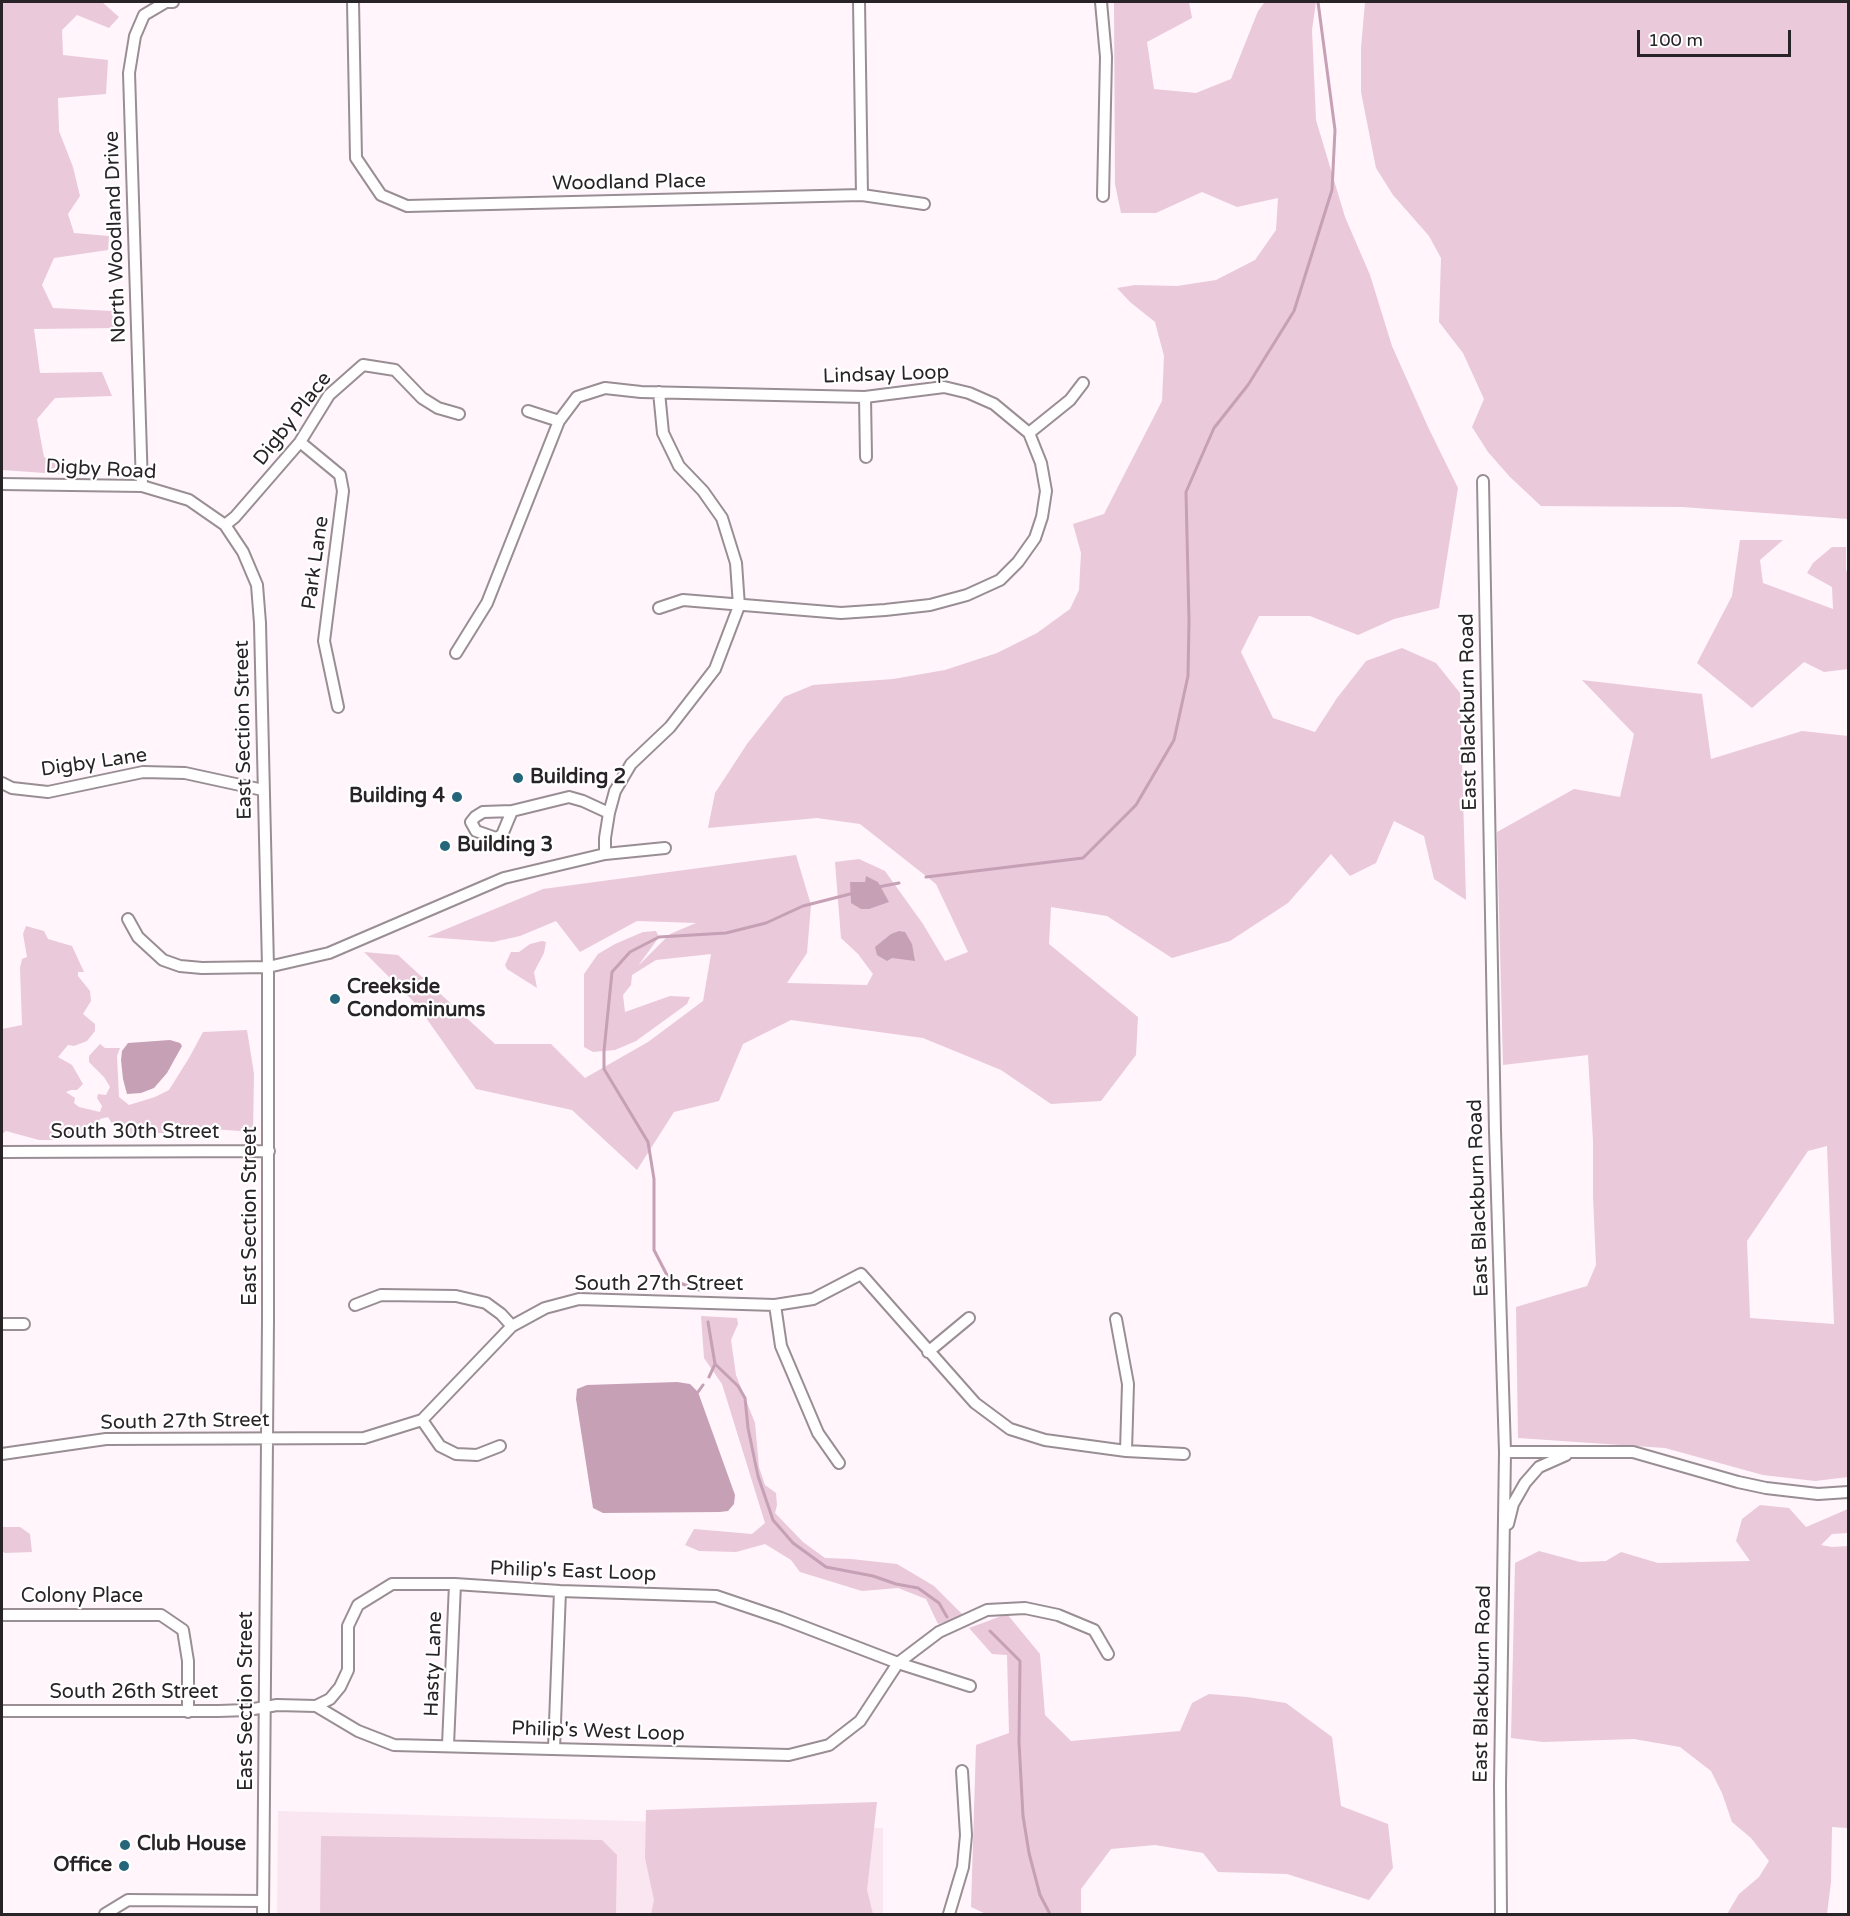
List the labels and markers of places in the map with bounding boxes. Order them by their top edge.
place label: Building 2 [530,766,626,790]
marker: Building 2 [511,771,525,785]
place label: Building 4 [349,785,445,809]
marker: Building 4 [450,790,464,804]
place label: Building 3 [457,834,553,858]
marker: Building 3 [438,839,452,853]
place label: Creekside Condominums [347,976,485,1023]
marker: Creekside Condominums [328,992,342,1006]
place label: Club House [137,1833,246,1857]
marker: Club House [118,1838,132,1852]
place label: Office [53,1854,112,1878]
marker: Office [117,1859,131,1873]

